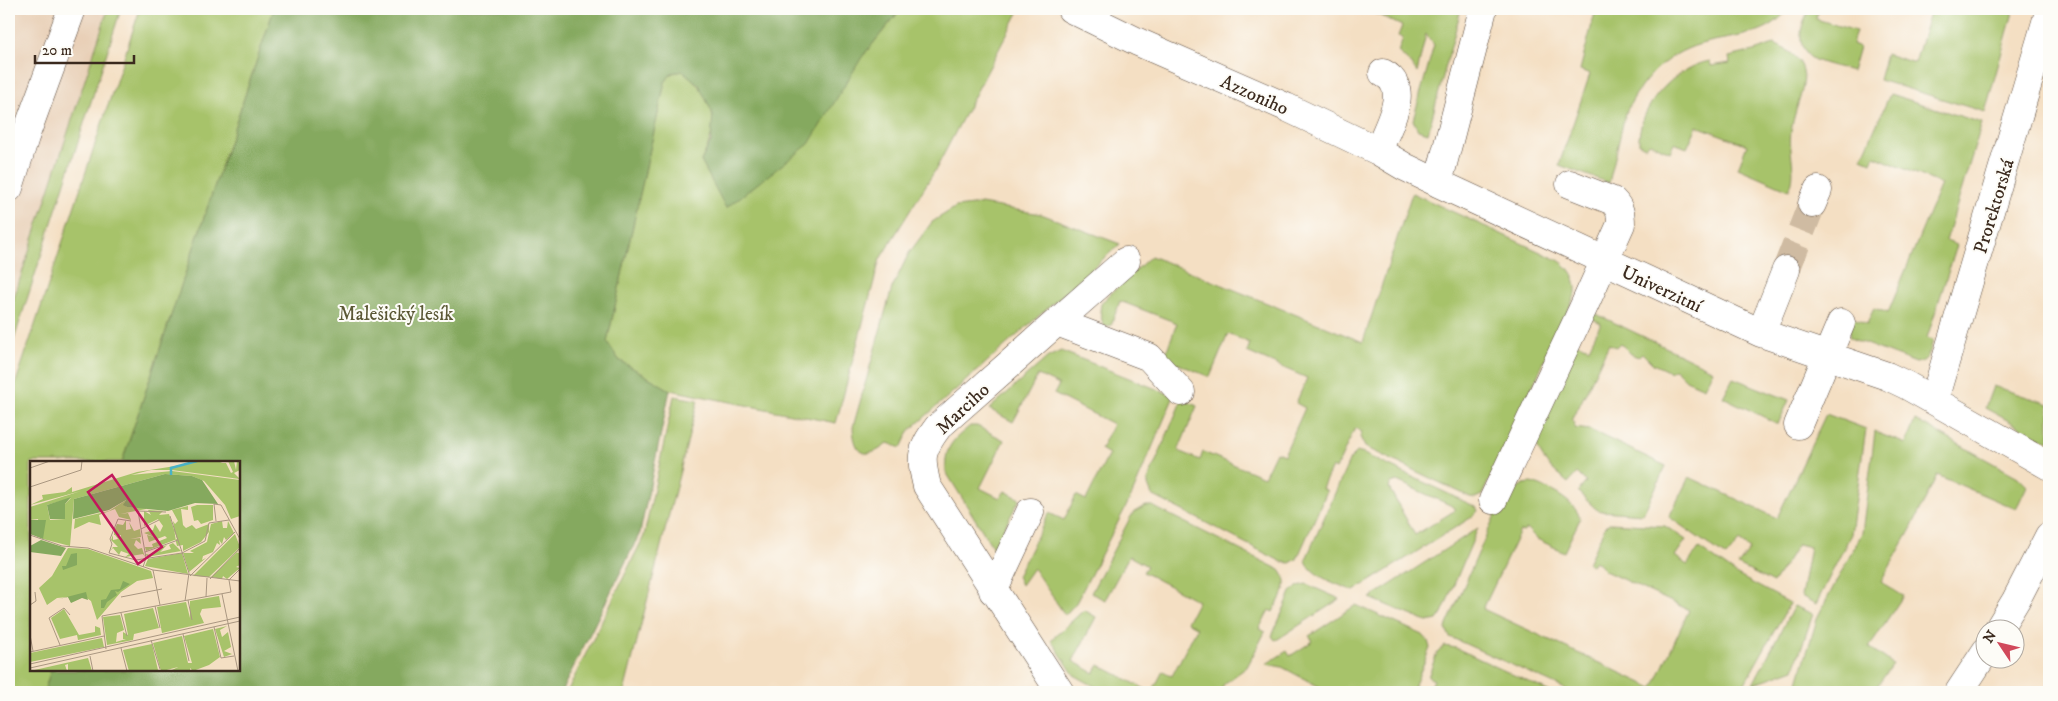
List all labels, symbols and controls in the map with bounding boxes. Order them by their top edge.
scale bar [35,32,134,64]
text: 20 m [42,41,72,60]
street label: Azzoniho [1217,70,1292,120]
street label: Prorektorská [1969,156,2020,257]
street label: Univerzitní [1617,261,1706,318]
park label: Malešický lesík [338,303,454,326]
street label: Marciho [932,379,995,440]
inset map [30,461,240,671]
north arrow [1976,618,2026,668]
text: N [1979,627,2001,647]

